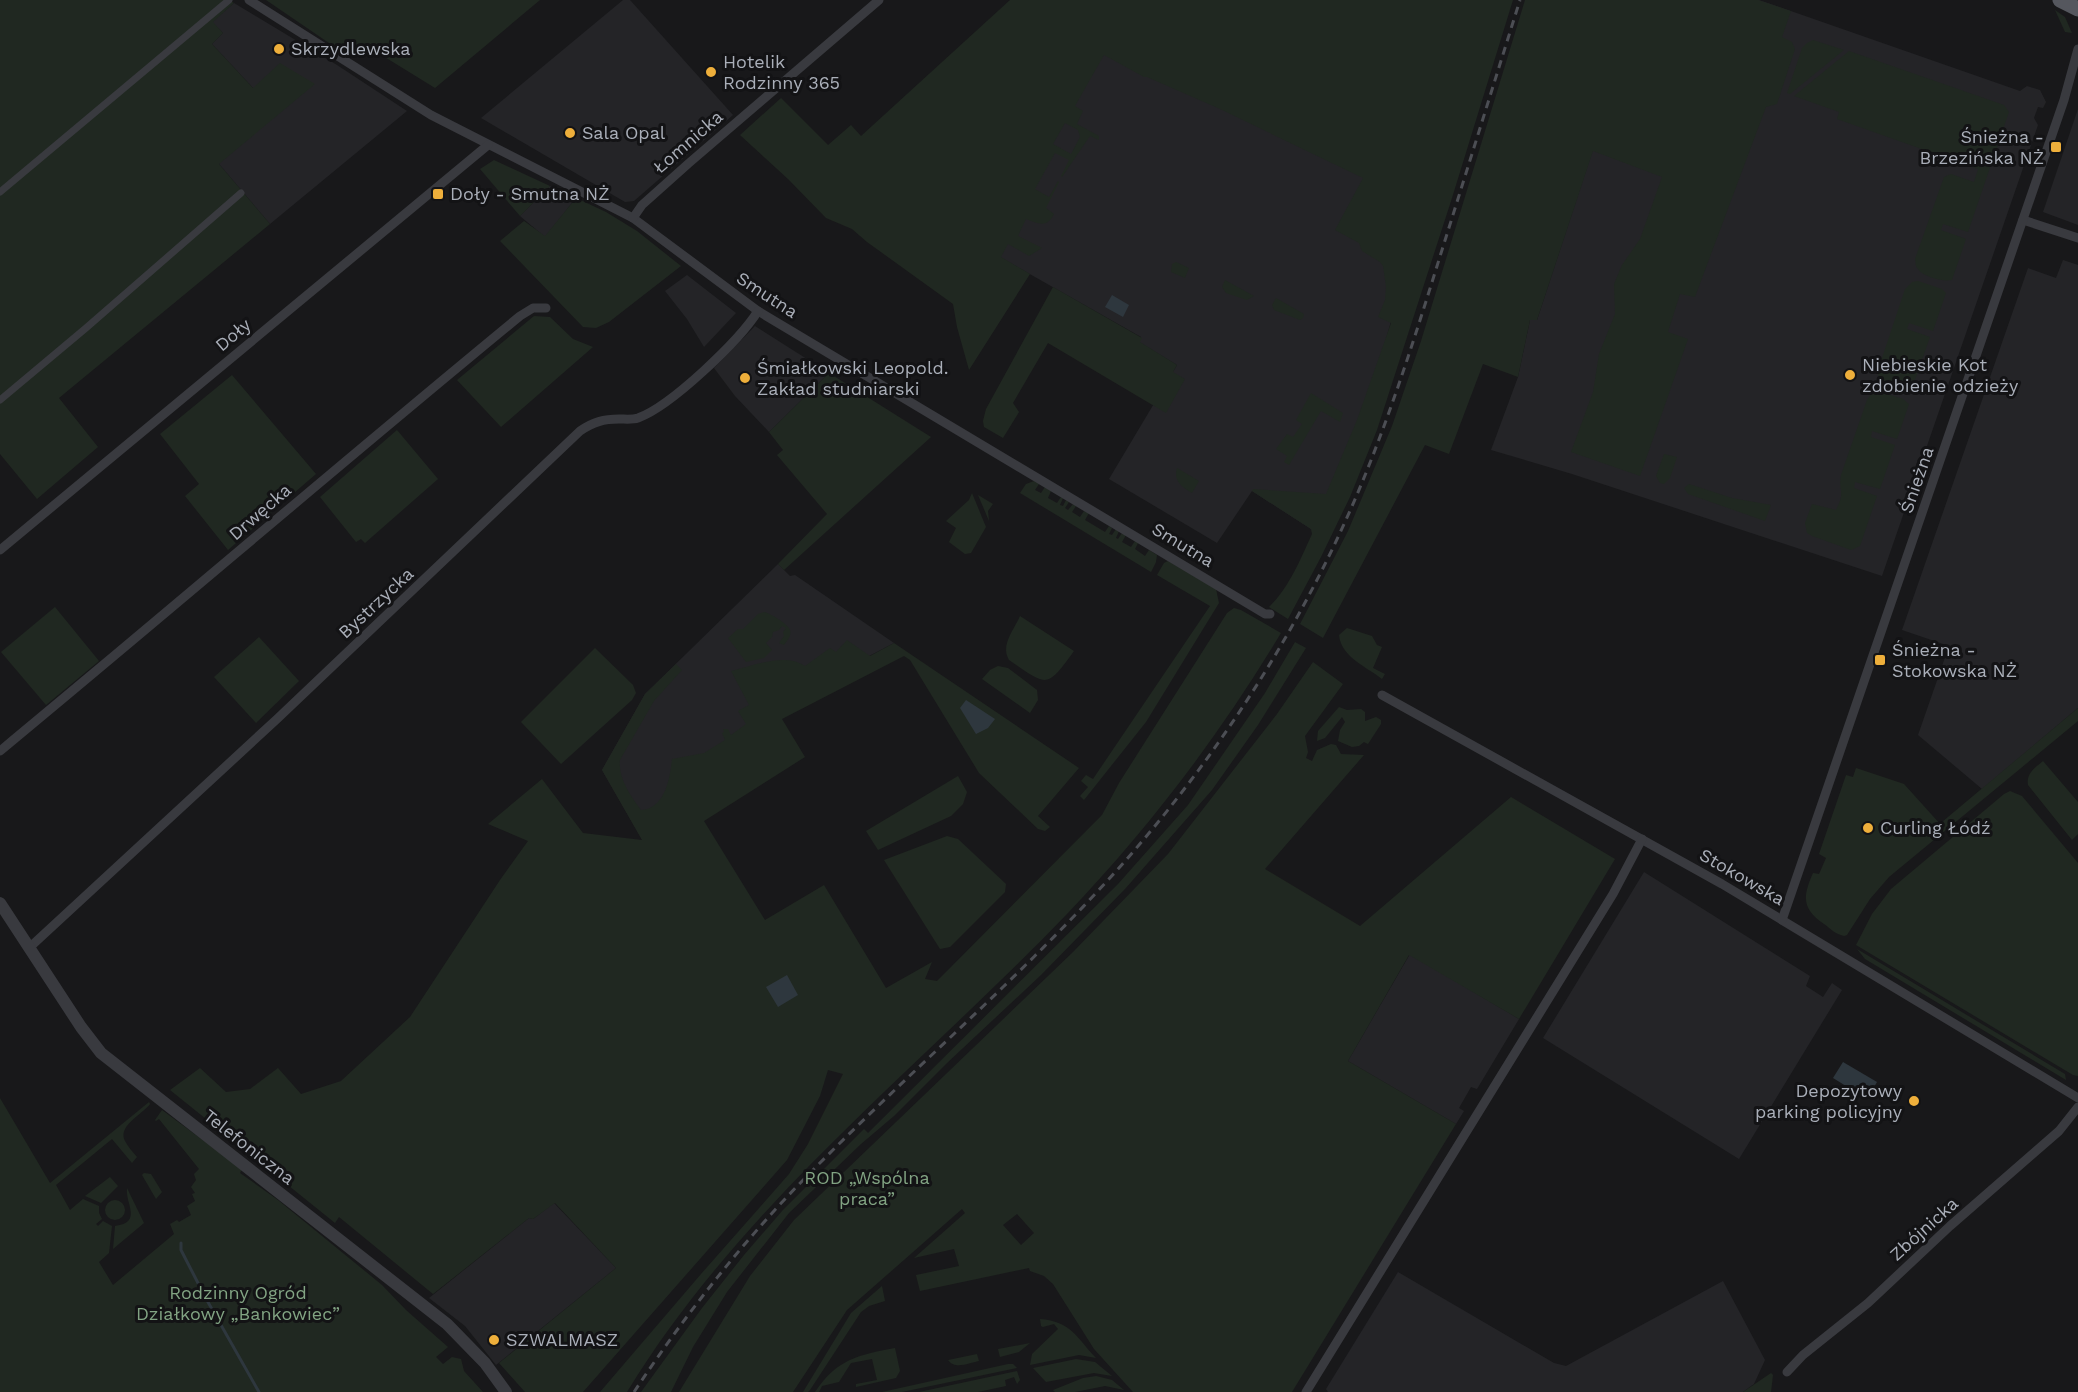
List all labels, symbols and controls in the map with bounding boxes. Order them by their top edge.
place label: Skrzydlewska [291,38,411,59]
marker: Skrzydlewska [272,42,286,56]
place label: Hotelik Rodzinny 365 [723,51,840,93]
marker: Hotelik Rodzinny 365 [704,65,718,79]
street label: Łomnicka [649,106,727,178]
place label: Sala Opal [582,122,666,143]
marker: Sala Opal [563,126,577,140]
place label: Śnieżna - Brzezińska NŻ [1920,126,2044,168]
marker: Śnieżna - Brzezińska NŻ [2049,140,2063,154]
place label: Doły - Smutna NŻ [450,183,610,204]
marker: Doły - Smutna NŻ [431,187,445,201]
street label: Smutna [733,267,802,322]
street label: Doły [211,313,255,355]
place label: Niebieskie Kot zdobienie odzieży [1862,354,2019,396]
place label: Śmiałkowski Leopold. Zakład studniarski [757,357,948,399]
marker: Niebieskie Kot zdobienie odzieży [1843,368,1857,382]
marker: Śmiałkowski Leopold. Zakład studniarski [738,371,752,385]
street label: Śnieżna [1895,444,1938,516]
street label: Drwęcka [224,479,295,544]
street label: Smutna [1148,518,1218,571]
street label: Bystrzycka [334,563,417,642]
place label: Śnieżna - Stokowska NŻ [1892,639,2017,681]
marker: Śnieżna - Stokowska NŻ [1873,653,1887,667]
place label: Curling Łódź [1880,817,1991,838]
marker: Curling Łódź [1861,821,1875,835]
street label: Stokowska [1696,844,1789,909]
place label: Depozytowy parking policyjny [1755,1080,1903,1122]
marker: Depozytowy parking policyjny [1907,1094,1921,1108]
street label: Telefoniczna [200,1105,299,1189]
park label: ROD „Wspólna praca” [804,1167,930,1209]
street label: Zbójnicka [1885,1193,1962,1265]
park label: Rodzinny Ogród Działkowy „Bankowiec” [136,1282,340,1324]
place label: SZWALMASZ [506,1329,618,1350]
marker: SZWALMASZ [487,1333,501,1347]

